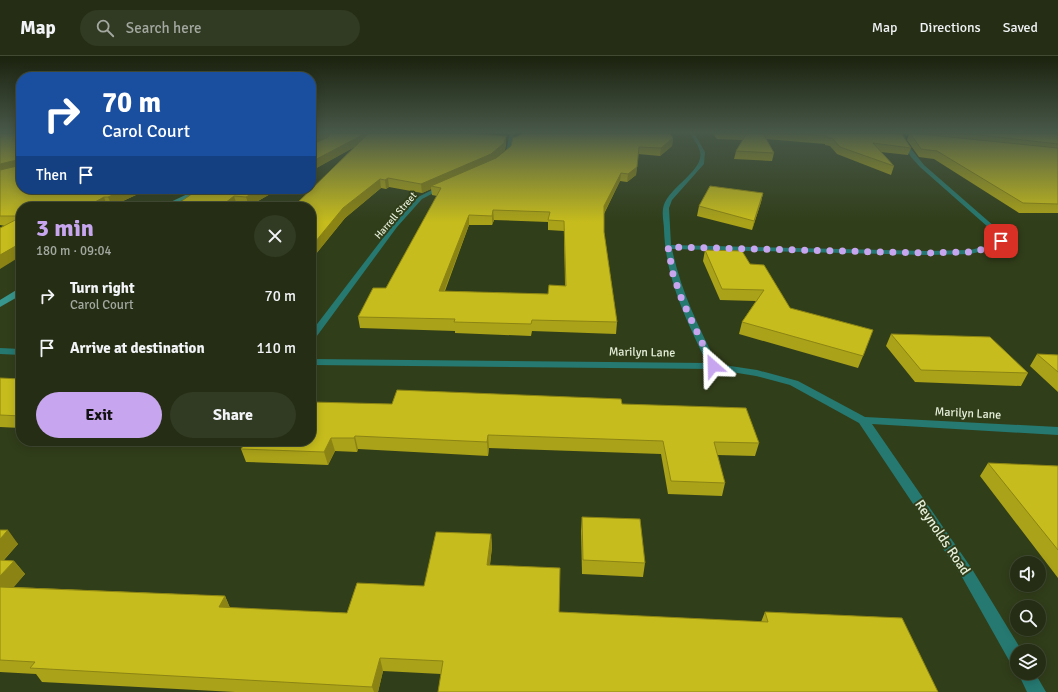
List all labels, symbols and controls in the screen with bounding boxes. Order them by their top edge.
search box [80,10,360,46]
text: Map [20,16,56,40]
icon: search [94,17,116,39]
text: Search here [126,19,201,37]
text: Map [872,19,898,36]
text: Directions [920,19,981,36]
text: Saved [1003,19,1038,36]
text: 70 m [102,86,161,120]
icon: right [36,88,88,140]
text: Carol Court [102,120,190,142]
icon: arrive [75,164,97,186]
text: Then [36,166,67,184]
street label: Harrell Street [372,189,420,241]
text: 3 min [36,213,94,243]
button: close [254,215,296,257]
pin [984,224,1018,258]
icon: arrive [990,230,1012,252]
text: 180 m · 09:04 [36,243,112,259]
text: Turn right [70,279,135,297]
icon: right [36,285,58,307]
text: 70 m [265,287,296,305]
text: Carol Court [70,297,134,313]
icon: arrive [36,337,58,359]
text: Arrive at destination [70,339,205,357]
text: 110 m [256,339,296,357]
street label: Marilyn Lane [609,344,675,361]
position arrow [692,345,734,387]
button: Exit [36,392,162,438]
button: Share [170,392,296,438]
street label: Marilyn Lane [934,404,1002,423]
street label: Reynolds Road [911,496,974,578]
map controls [1010,556,1046,680]
button: sound [1010,556,1046,592]
button: search [1010,600,1046,636]
button: layers [1010,644,1046,680]

